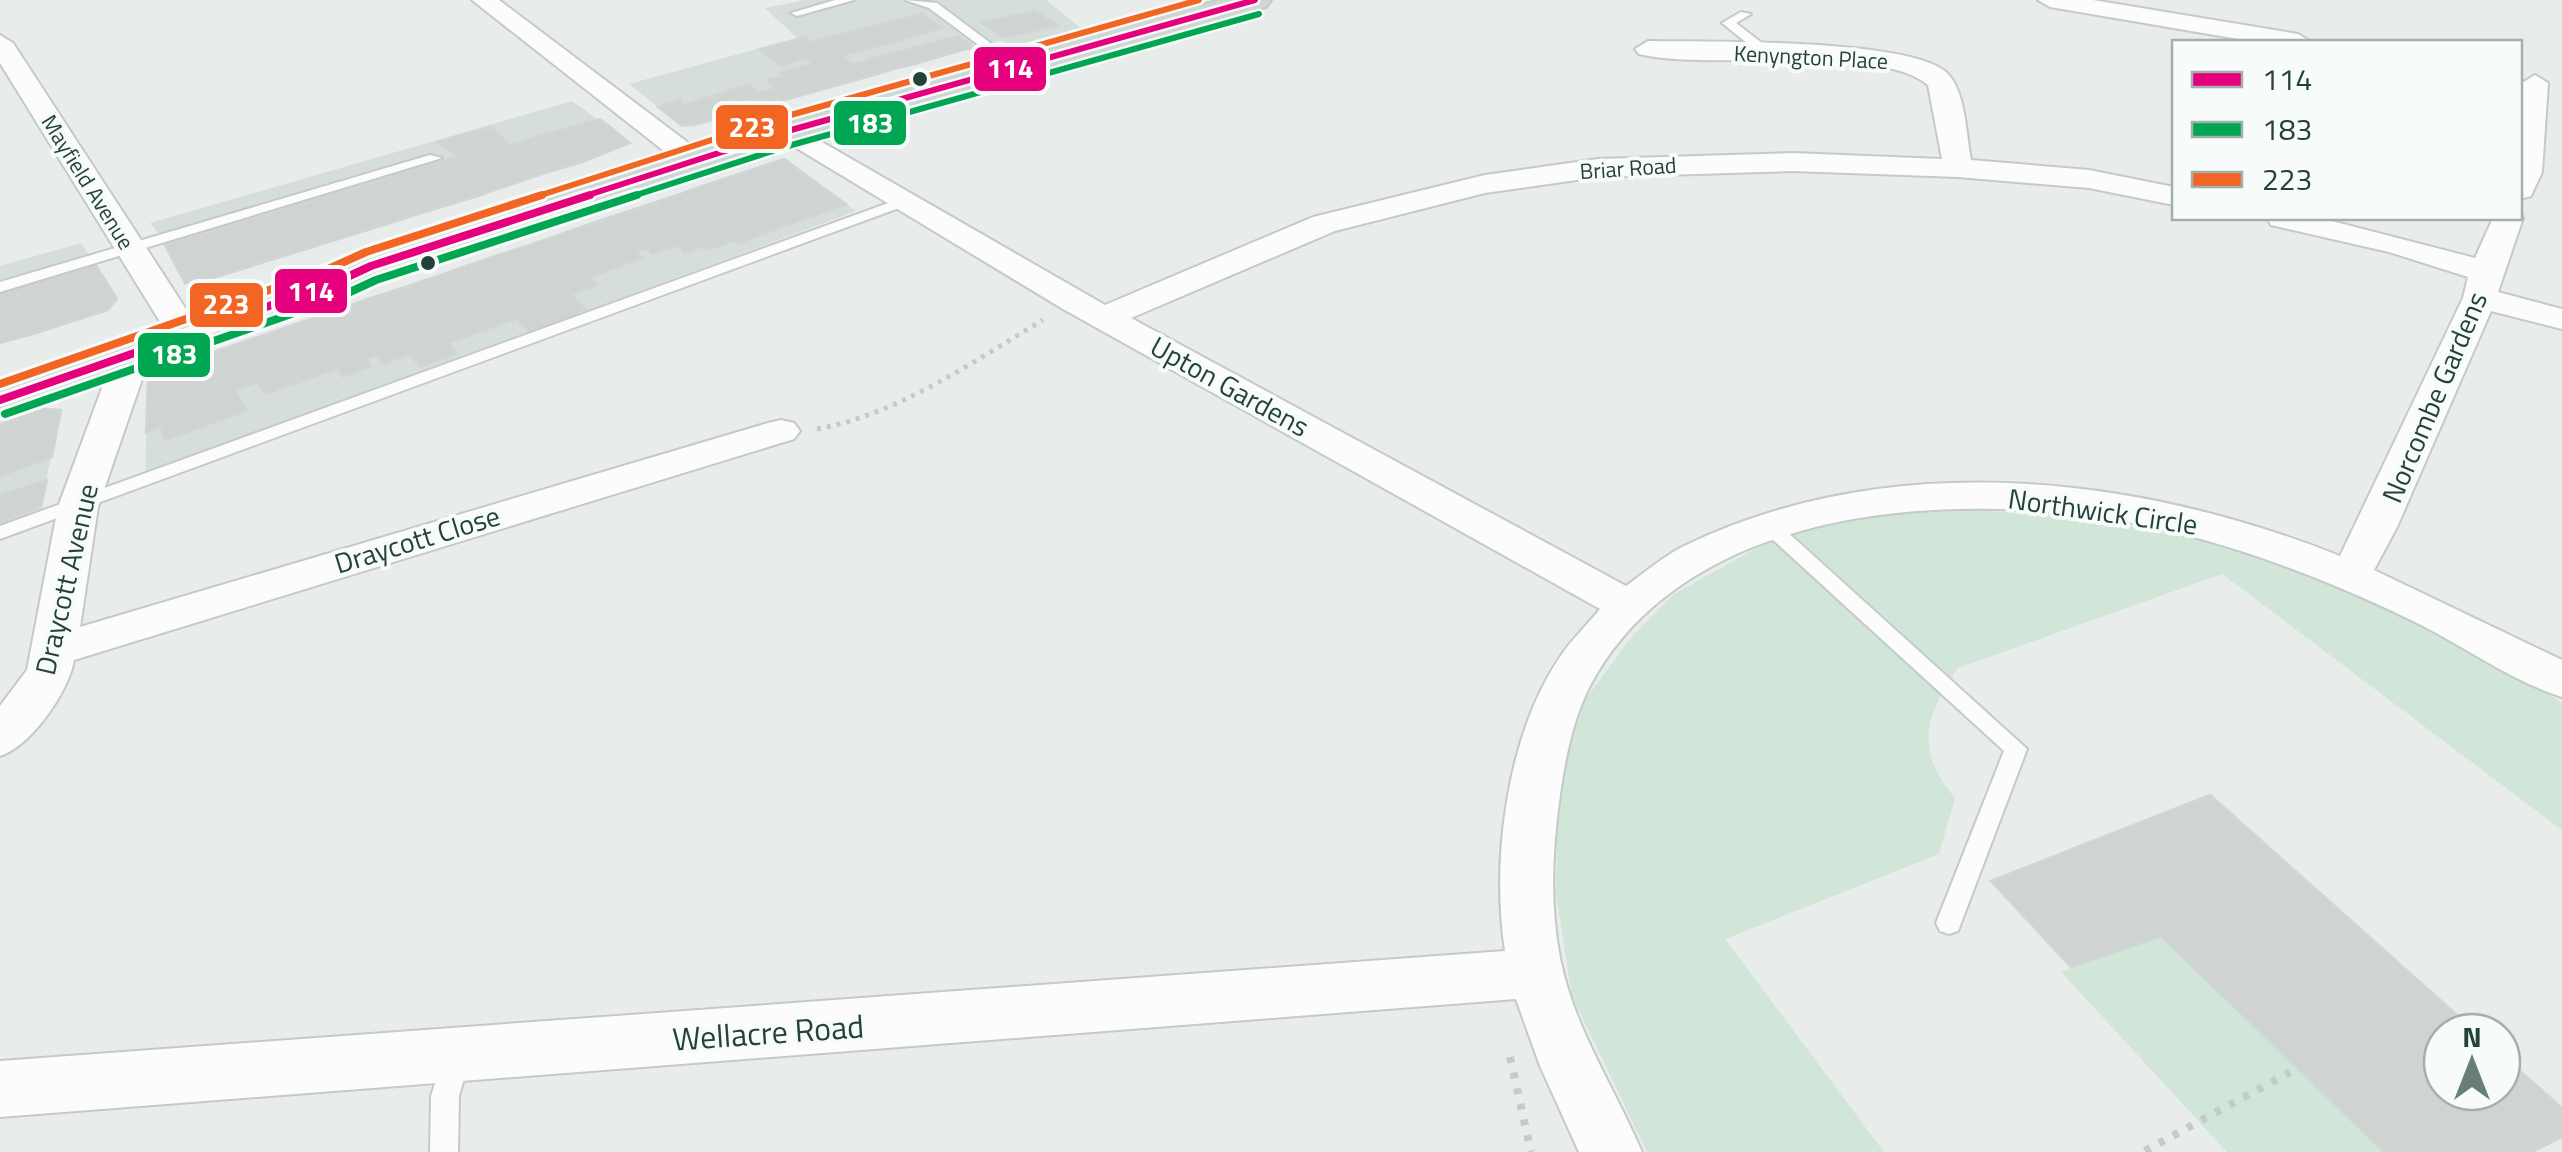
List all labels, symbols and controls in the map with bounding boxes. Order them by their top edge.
street label: Kenyngton Place [1733,36,1889,78]
legend [2172,40,2522,220]
line badge: 114 [972,45,1048,93]
text: 114 [986,46,1034,89]
text: 114 [2262,56,2312,102]
unlabelled marker [910,69,930,89]
line badge: 183 [832,99,908,147]
text: 183 [846,101,894,144]
line badge: 223 [714,103,790,151]
text: 223 [728,105,776,148]
text: 183 [2262,106,2312,152]
street label: Mayfield Avenue [33,108,143,256]
street label: Briar Road [1578,148,1678,188]
text: 223 [2262,156,2312,202]
unlabelled marker [418,253,438,273]
line badge: 114 [273,267,349,315]
text: 114 [287,269,335,312]
line badge: 223 [188,281,265,329]
text: 223 [202,282,250,325]
street label: Norcombe Gardens [2370,285,2498,509]
street label: Upton Gardens [1143,325,1317,447]
line badge: 183 [136,331,212,379]
text: 183 [150,332,198,375]
street label: Northwick Circle [2006,476,2200,546]
street label: Draycott Avenue [23,479,109,679]
street label: Draycott Close [329,493,505,585]
street label: Wellacre Road [671,1001,865,1063]
north arrow [2422,1012,2522,1112]
text: N [2462,1015,2482,1058]

